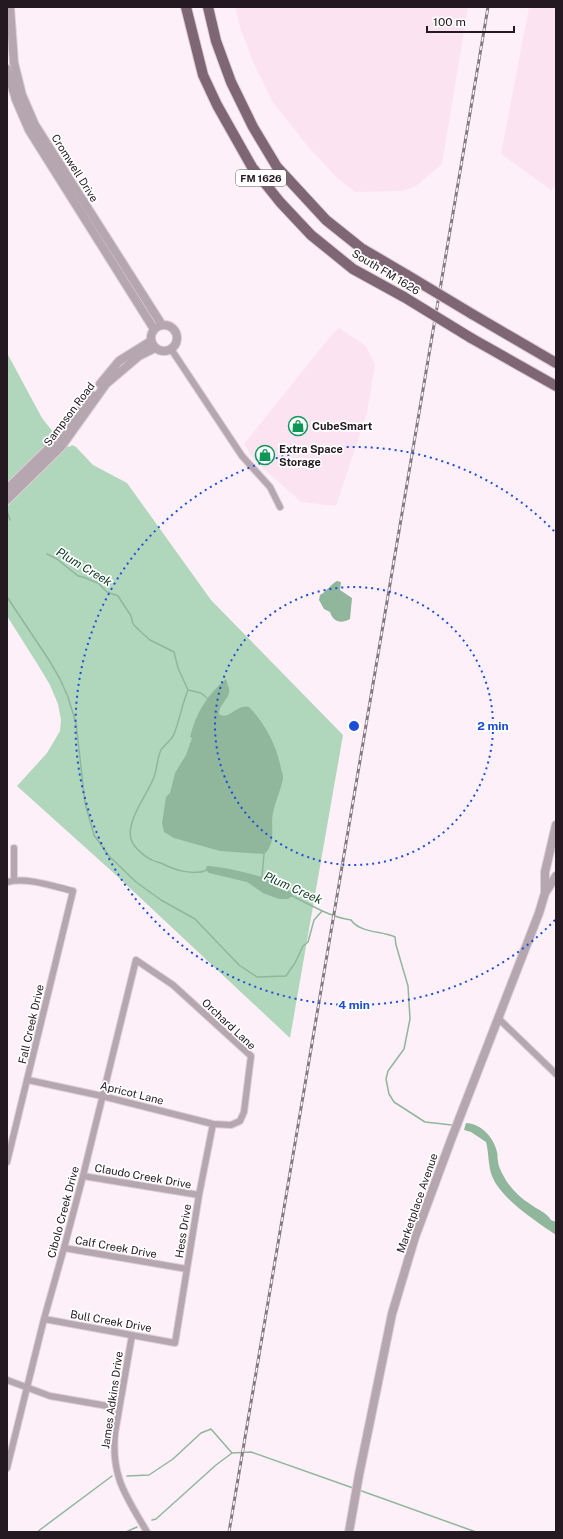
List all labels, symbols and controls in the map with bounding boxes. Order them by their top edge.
scale bar [427,8,514,34]
text: 100 m [433,15,466,29]
street label: Cromwell Drive [49,132,101,204]
road number: FM 1626 [236,170,286,186]
street label: South FM 1626 [350,247,422,297]
street label: Sampson Road [41,380,97,448]
shop icon: CubeSmart [287,415,309,437]
place label: CubeSmart [312,420,373,432]
place label: Extra Space Storage [279,443,343,468]
shop icon: Extra Space Storage [254,444,276,466]
water label: Plum Creek [54,545,115,589]
centre of rings [347,719,361,733]
text: 2 min [477,719,509,733]
water label: Plum Creek [262,869,325,907]
street label: Fall Creek Drive [16,983,46,1065]
street label: Orchard Lane [200,996,258,1052]
text: 4 min [338,998,370,1012]
street label: Apricot Lane [99,1079,165,1107]
street label: Marketplace Avenue [394,1152,440,1254]
street label: Claudo Creek Drive [94,1162,192,1190]
street label: Cibolo Creek Drive [45,1165,81,1259]
street label: Hess Drive [173,1203,193,1259]
street label: Calf Creek Drive [74,1234,158,1260]
street label: Bull Creek Drive [69,1308,153,1334]
street label: James Adkins Drive [99,1350,125,1450]

